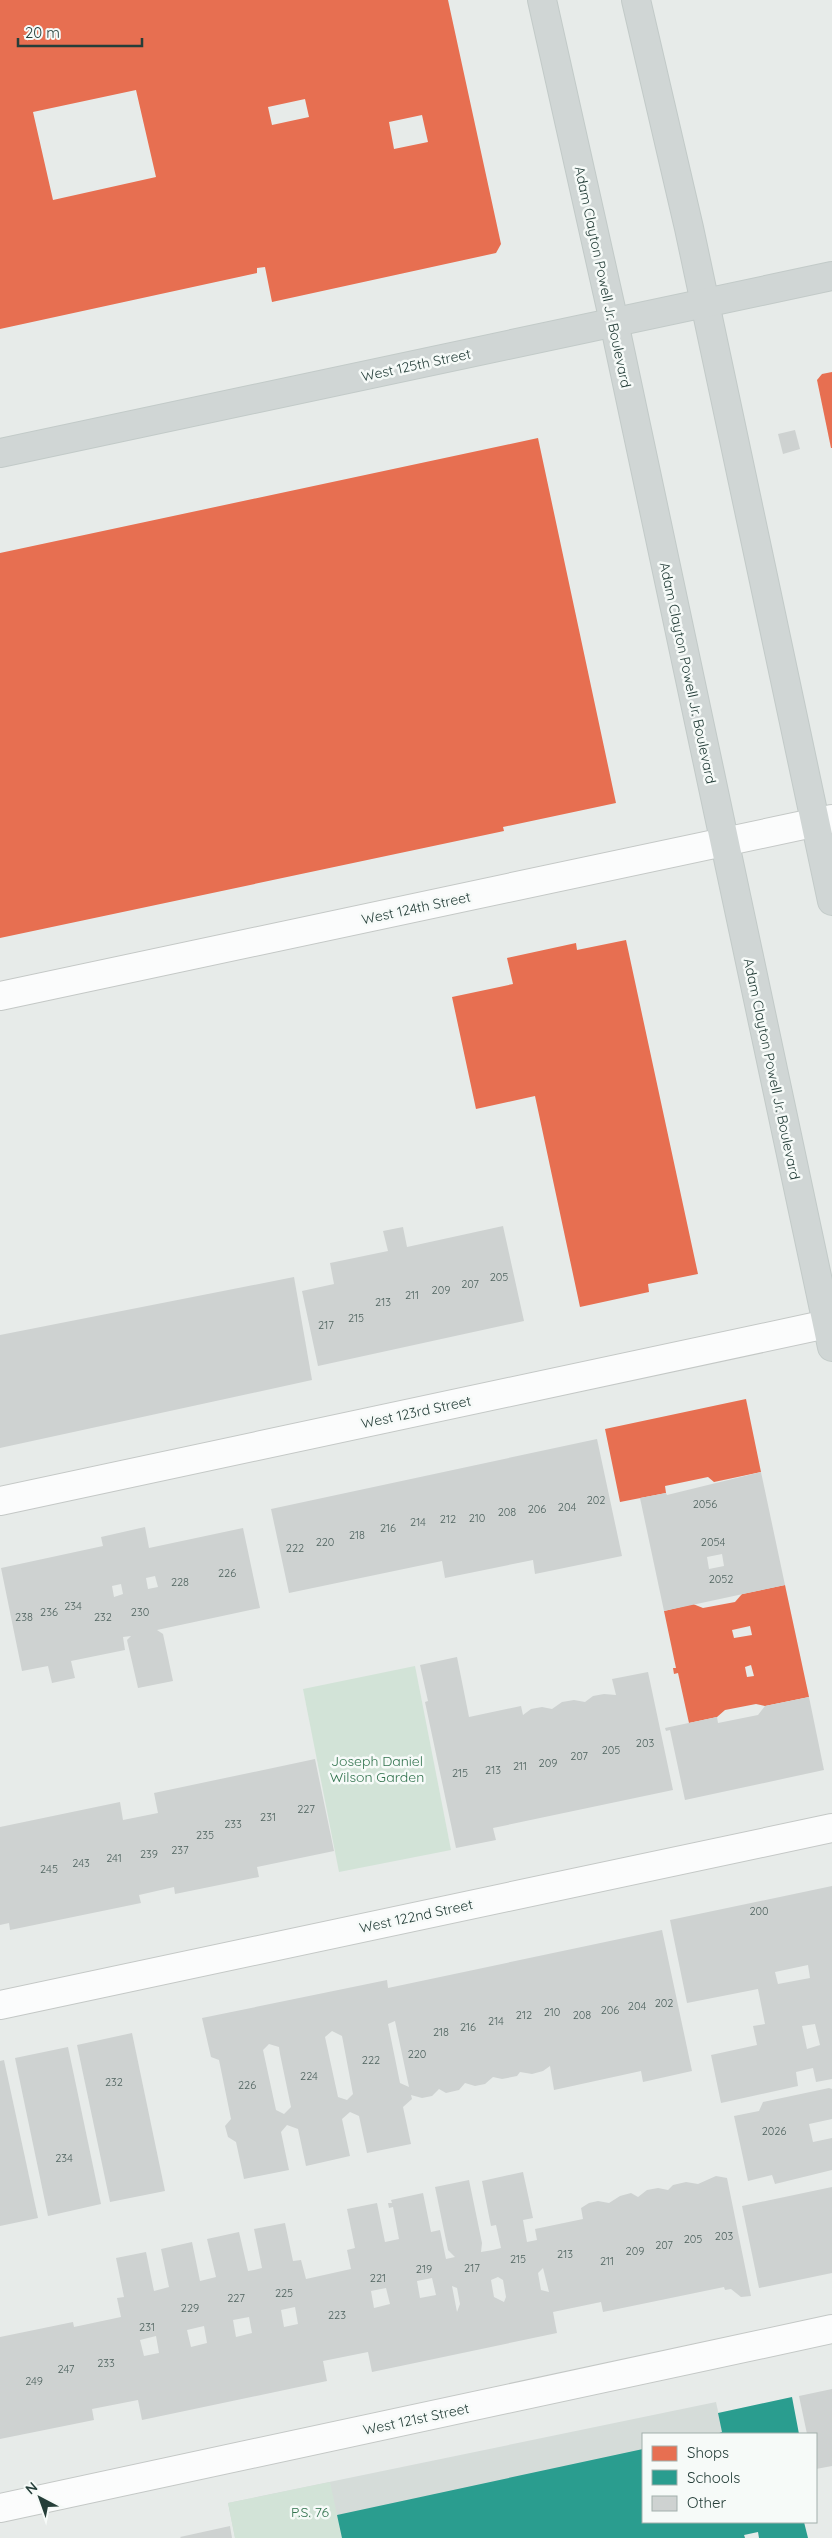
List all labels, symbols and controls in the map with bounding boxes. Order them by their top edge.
scale bar [18,15,141,47]
text: 20 m [25,23,60,42]
street label: Adam Clayton Powell Jr. Boulevard [571,165,635,389]
street label: West 125th Street [359,345,473,385]
street label: Adam Clayton Powell Jr. Boulevard [656,561,720,785]
street label: West 124th Street [360,888,473,928]
street label: Adam Clayton Powell Jr. Boulevard [740,957,804,1181]
house number: 205 [490,1270,508,1284]
house number: 207 [461,1277,479,1291]
house number: 209 [432,1283,450,1297]
house number: 211 [405,1288,419,1302]
house number: 213 [375,1295,391,1309]
house number: 215 [348,1311,364,1325]
house number: 217 [318,1318,334,1332]
street label: West 123rd Street [359,1391,473,1432]
house number: 202 [587,1493,605,1507]
house number: 2056 [693,1497,717,1511]
house number: 204 [558,1500,576,1514]
house number: 206 [528,1502,546,1516]
house number: 208 [498,1505,516,1519]
house number: 210 [469,1511,485,1525]
house number: 212 [440,1512,456,1526]
house number: 214 [410,1515,426,1529]
house number: 216 [380,1521,396,1535]
house number: 218 [349,1528,365,1542]
house number: 220 [316,1535,334,1549]
house number: 2054 [701,1535,725,1549]
house number: 222 [286,1541,304,1555]
house number: 226 [218,1566,236,1580]
house number: 2052 [709,1572,733,1586]
house number: 228 [171,1575,189,1589]
house number: 234 [64,1599,82,1613]
house number: 236 [40,1605,58,1619]
house number: 230 [131,1605,149,1619]
house number: 238 [15,1610,33,1624]
house number: 232 [94,1610,112,1624]
house number: 203 [636,1736,654,1750]
house number: 205 [602,1743,620,1757]
house number: 207 [570,1749,588,1763]
park label: Joseph Daniel Wilson Garden [330,1752,424,1786]
house number: 209 [539,1756,557,1770]
house number: 211 [513,1759,527,1773]
house number: 213 [485,1763,501,1777]
house number: 215 [452,1766,468,1780]
house number: 227 [297,1802,315,1816]
house number: 231 [260,1810,276,1824]
house number: 233 [224,1817,242,1831]
house number: 235 [196,1828,214,1842]
house number: 237 [171,1843,189,1857]
house number: 239 [140,1847,158,1861]
house number: 241 [106,1851,122,1865]
house number: 243 [72,1856,90,1870]
house number: 245 [40,1862,58,1876]
street label: West 122nd Street [358,1895,475,1937]
house number: 200 [749,1904,769,1918]
house number: 202 [655,1996,673,2010]
house number: 204 [628,1999,646,2013]
house number: 206 [601,2003,619,2017]
house number: 210 [544,2005,560,2019]
house number: 212 [516,2008,532,2022]
house number: 208 [573,2008,591,2022]
house number: 214 [488,2014,504,2028]
house number: 216 [460,2020,476,2034]
house number: 218 [433,2025,449,2039]
house number: 220 [408,2047,426,2061]
house number: 222 [362,2053,380,2067]
house number: 224 [300,2069,318,2083]
house number: 232 [105,2075,123,2089]
house number: 226 [238,2078,256,2092]
house number: 2026 [762,2124,786,2138]
house number: 234 [55,2151,73,2165]
house number: 203 [715,2229,733,2243]
house number: 205 [684,2232,702,2246]
house number: 207 [655,2238,673,2252]
house number: 209 [626,2244,644,2258]
house number: 213 [557,2247,573,2261]
house number: 215 [510,2252,526,2266]
house number: 211 [600,2254,614,2268]
house number: 217 [464,2261,480,2275]
house number: 219 [416,2262,432,2276]
house number: 221 [370,2271,386,2285]
house number: 225 [275,2286,293,2300]
house number: 227 [227,2291,245,2305]
house number: 229 [181,2301,199,2315]
house number: 223 [328,2308,346,2322]
house number: 231 [139,2320,155,2334]
house number: 233 [97,2356,115,2370]
house number: 247 [57,2362,75,2376]
house number: 249 [25,2374,43,2388]
street label: West 121st Street [361,2399,471,2439]
legend [642,2433,817,2523]
text: Shops [687,2443,729,2462]
text: Schools [687,2468,740,2487]
north arrow [15,2473,65,2523]
text: N [22,2478,41,2498]
text: Other [687,2493,727,2512]
park label: P.S. 76 [291,2503,329,2521]

